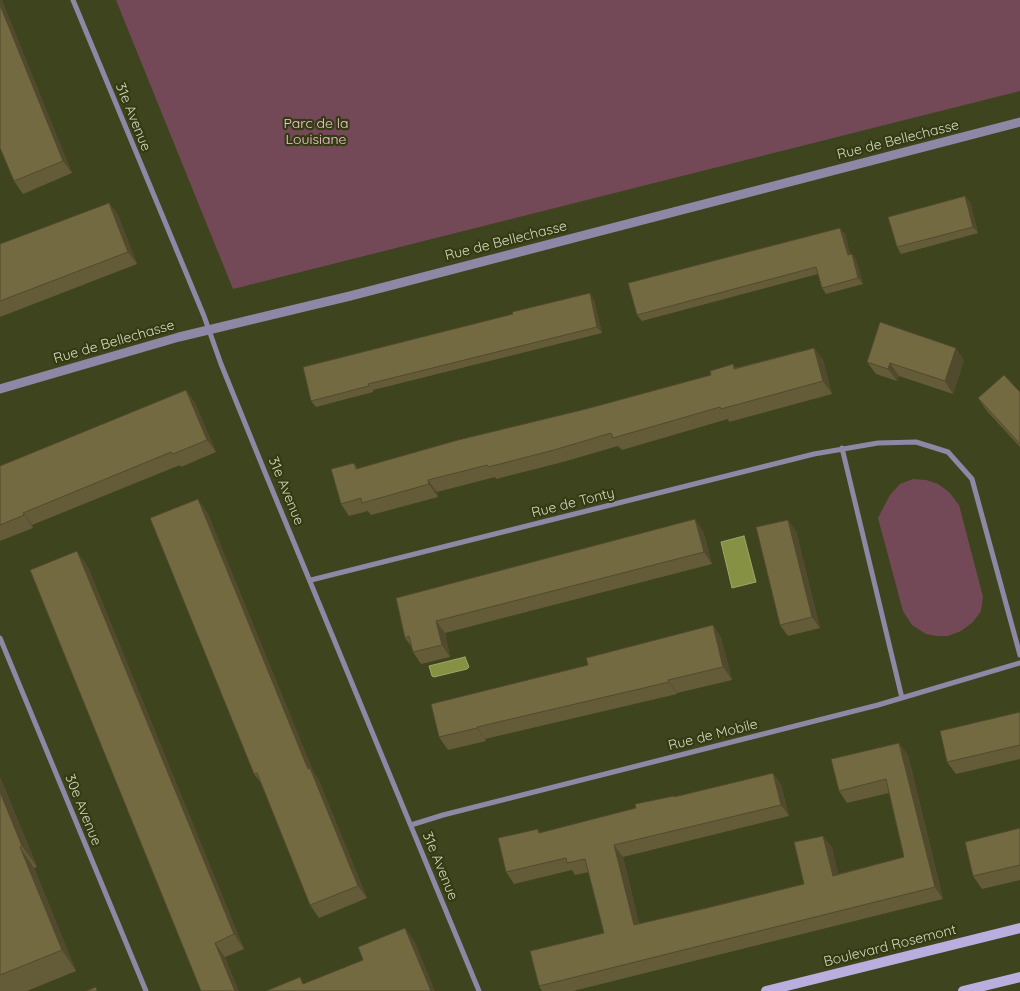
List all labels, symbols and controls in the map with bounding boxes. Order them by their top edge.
street label: 31e Avenue [112,80,154,154]
park label: Parc de la Louisiane [284,116,348,148]
street label: Rue de Bellechasse [835,117,961,163]
street label: Rue de Bellechasse [443,218,569,264]
street label: Rue de Bellechasse [52,317,176,367]
street label: 31e Avenue [265,454,307,528]
street label: Rue de Tonty [530,485,616,521]
street label: Rue de Mobile [667,716,759,754]
street label: 30e Avenue [61,772,105,848]
street label: 31e Avenue [419,829,461,903]
street label: Boulevard Rosemont [822,921,958,971]

